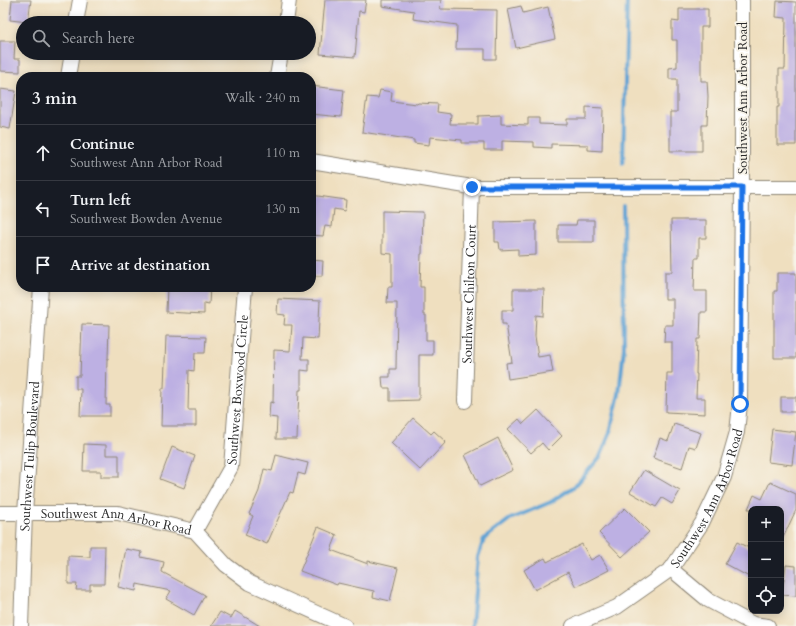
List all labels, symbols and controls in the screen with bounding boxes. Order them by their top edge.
search box [16,16,316,60]
street label: Southwest Ann Arbor Road [734,22,752,174]
icon: search [30,27,52,49]
text: Search here [62,28,135,48]
text: 3 min [32,87,77,110]
text: Walk · 240 m [225,89,300,107]
text: Continue [70,134,135,154]
icon: ahead [32,142,54,164]
text: 110 m [266,144,300,162]
text: Southwest Ann Arbor Road [70,154,223,172]
route end [463,178,481,196]
text: Turn left [70,190,131,210]
icon: left [32,198,54,220]
text: 130 m [266,200,300,218]
text: Southwest Bowden Avenue [70,210,222,228]
street label: Southwest Chilton Court [458,224,481,364]
icon: arrive [32,254,54,276]
text: Arrive at destination [70,255,210,275]
street label: Southwest Boxwood Circle [223,314,253,466]
street label: Southwest Tulip Boulevard [16,381,44,532]
route start [731,395,749,413]
street label: Southwest Ann Arbor Road [666,427,747,572]
street label: Southwest Ann Arbor Road [41,505,193,540]
map controls [748,506,784,614]
button: + [748,506,784,542]
button: − [748,542,784,578]
button: locate [748,578,784,614]

